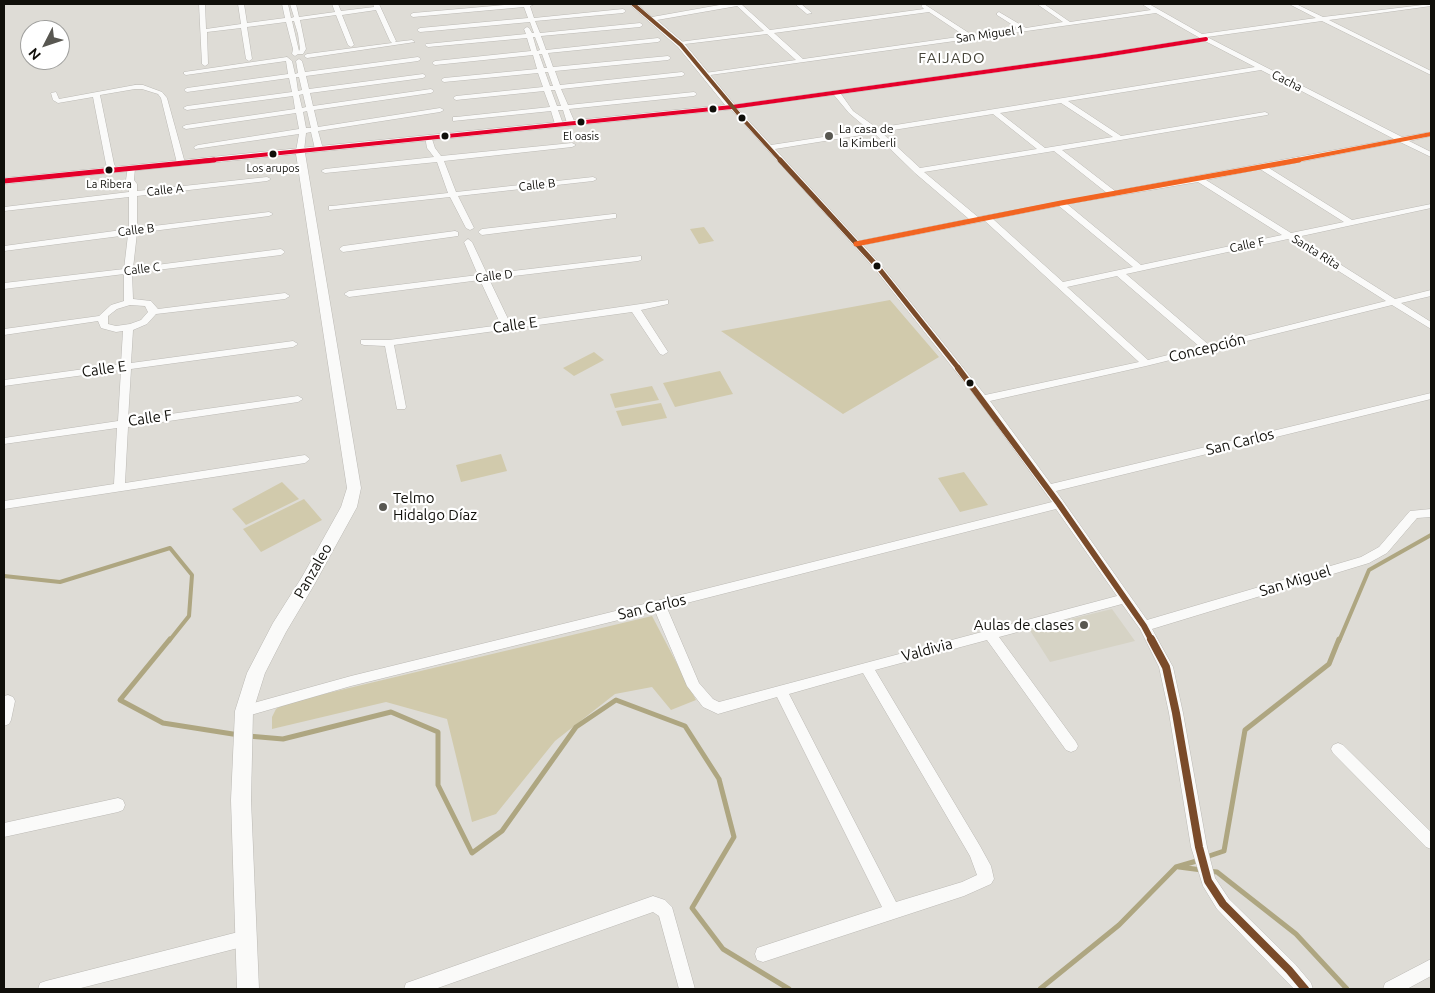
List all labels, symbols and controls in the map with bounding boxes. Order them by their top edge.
north arrow [20,20,70,70]
street label: San Miguel 1 [955,22,1025,46]
text: N [25,45,44,63]
district label: FAIJADO [917,49,987,67]
street label: Cacha [1269,67,1305,95]
unlabelled marker [708,104,718,114]
unlabelled marker [737,113,747,123]
marker: El oasis [576,117,586,127]
place label: La casa de la Kimberli [839,122,896,150]
place label: El oasis [563,129,599,143]
marker: La casa de la Kimberli [823,130,835,142]
unlabelled marker [440,131,450,141]
marker: Los arupos [268,149,278,159]
place label: Los arupos [246,161,300,175]
marker: La Ribera [104,165,114,175]
street label: Calle B [518,176,556,194]
place label: La Ribera [86,177,132,191]
street label: Calle A [146,181,184,199]
street label: Calle B [117,221,155,239]
street label: Santa Rita [1289,232,1343,272]
street label: Calle F [1228,234,1266,256]
street label: Calle C [123,260,161,278]
unlabelled marker [872,261,882,271]
street label: Calle D [474,267,514,285]
street label: Calle E [492,313,538,337]
street label: Concepción [1167,330,1247,366]
street label: Calle E [81,357,127,381]
unlabelled marker [965,378,975,388]
street label: Calle F [127,406,173,430]
street label: San Carlos [1204,425,1276,459]
place label: Telmo Hidalgo Díaz [393,489,477,524]
marker: Telmo Hidalgo Díaz [377,501,389,513]
street label: Panzaleo [290,540,336,602]
street label: San Miguel [1257,562,1333,600]
street label: San Carlos [616,590,688,624]
place label: Aulas de clases [974,616,1074,634]
marker: Aulas de clases [1078,619,1090,631]
street label: Valdivia [900,635,954,665]

